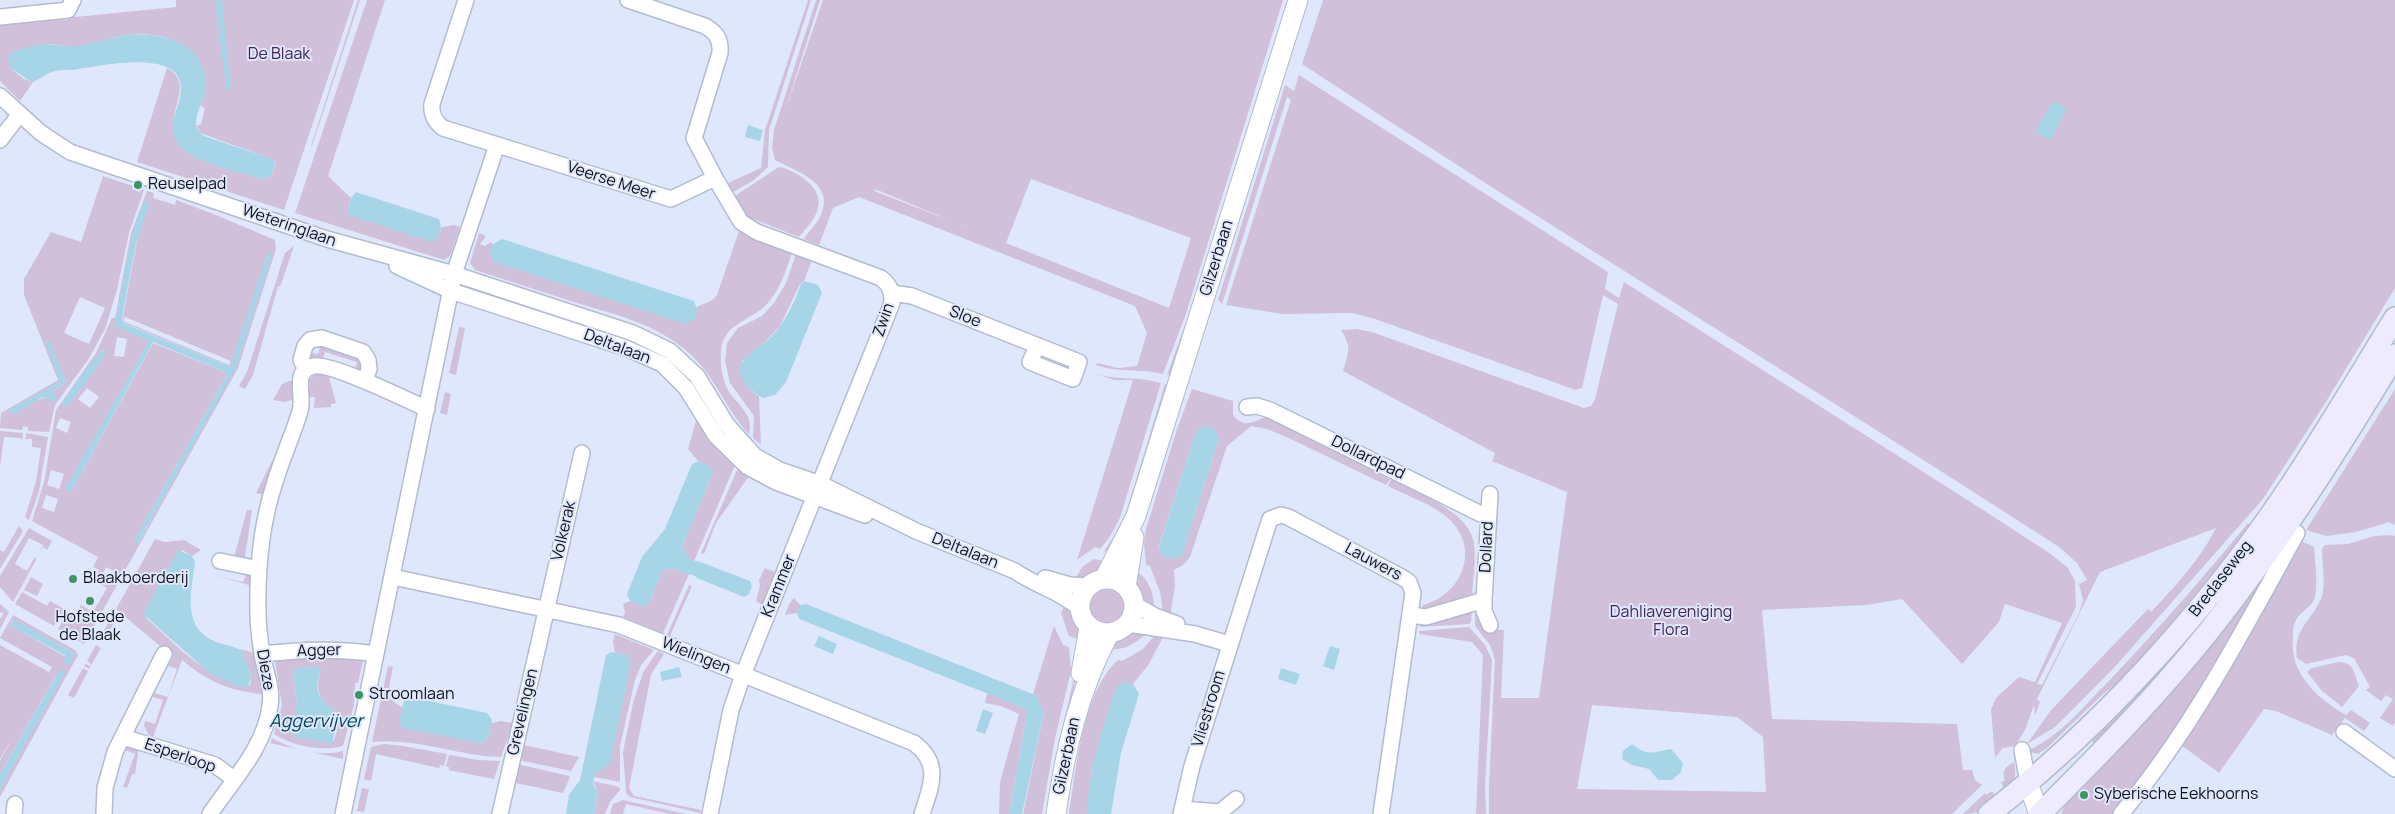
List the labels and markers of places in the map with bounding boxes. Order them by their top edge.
place label: Reuselpad [148,175,226,195]
marker: Reuselpad [132,179,144,191]
place label: Blaakboerderij [83,569,188,589]
marker: Blaakboerderij [67,573,79,585]
marker: Hofstede de Blaak [84,595,96,607]
place label: Hofstede de Blaak [56,608,124,646]
place label: Stroomlaan [369,685,454,705]
marker: Stroomlaan [353,689,365,701]
place label: Syberische Eekhoorns [2094,785,2258,805]
marker: Syberische Eekhoorns [2078,789,2090,801]

